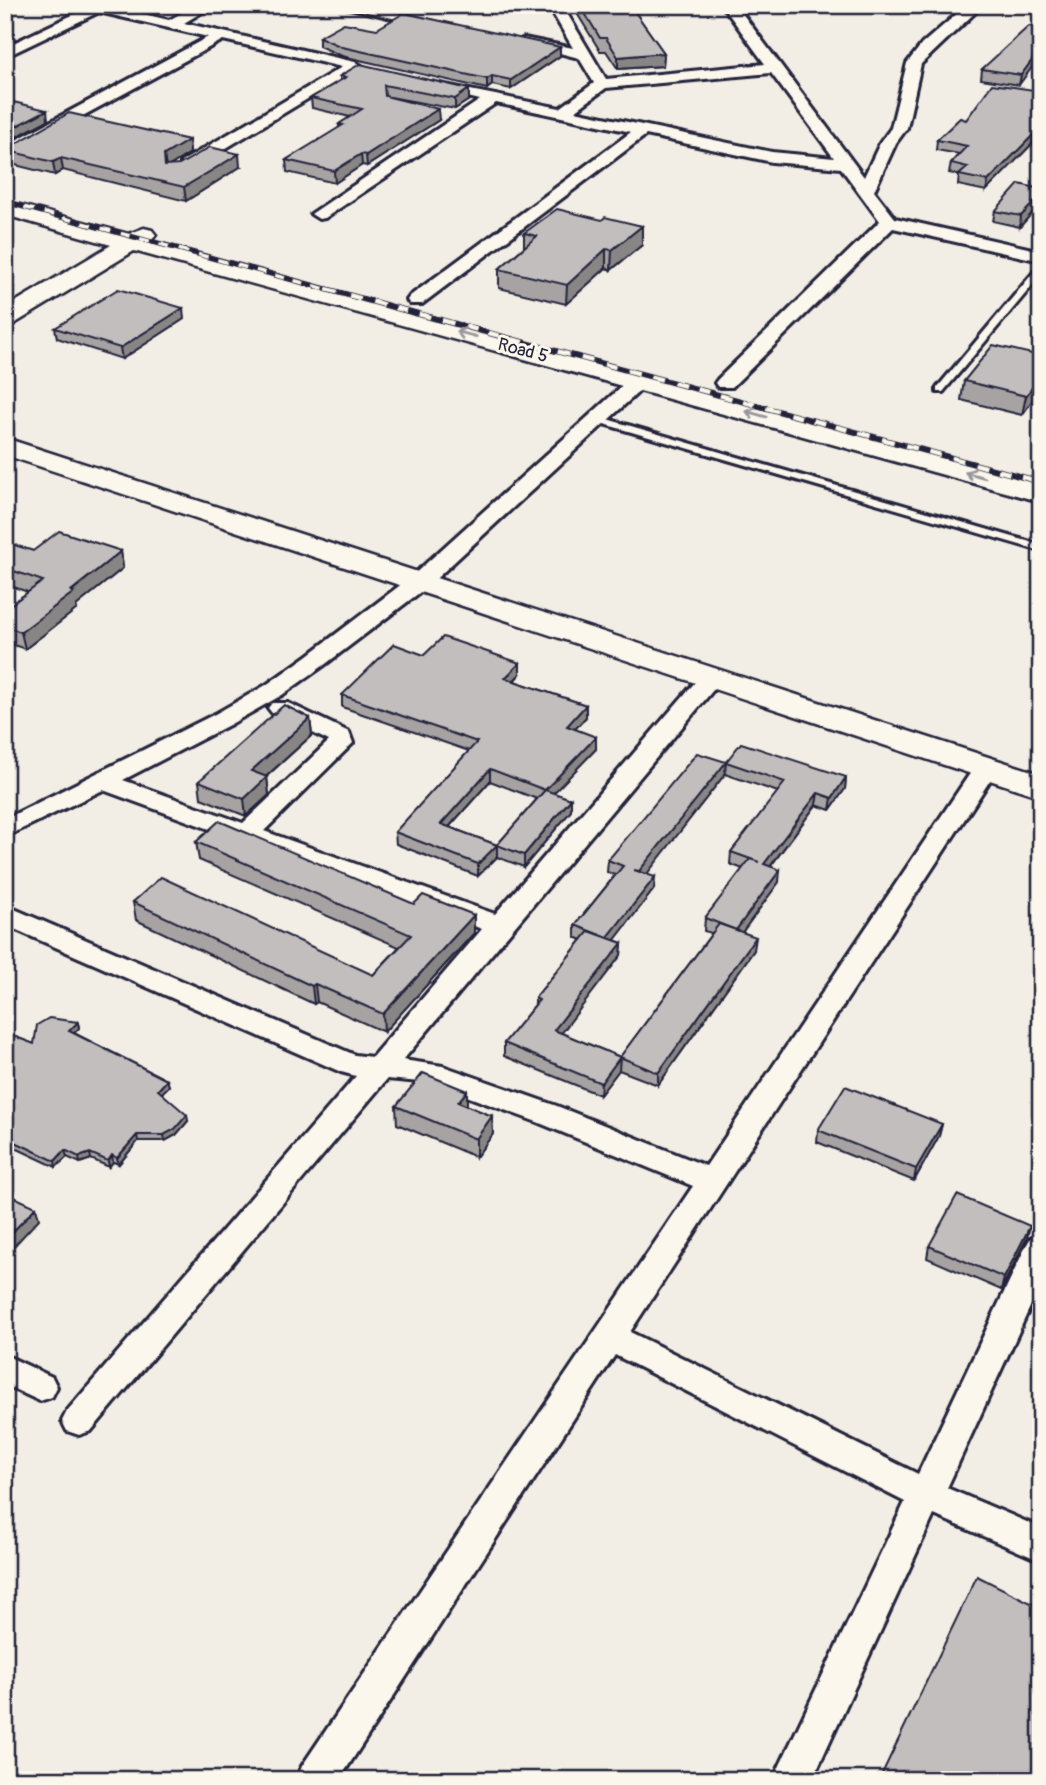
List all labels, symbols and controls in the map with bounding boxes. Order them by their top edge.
one-way arrow [455,327,477,340]
street label: Road 5 [495,333,550,368]
one-way arrow [745,407,768,420]
one-way arrow [964,468,987,481]

